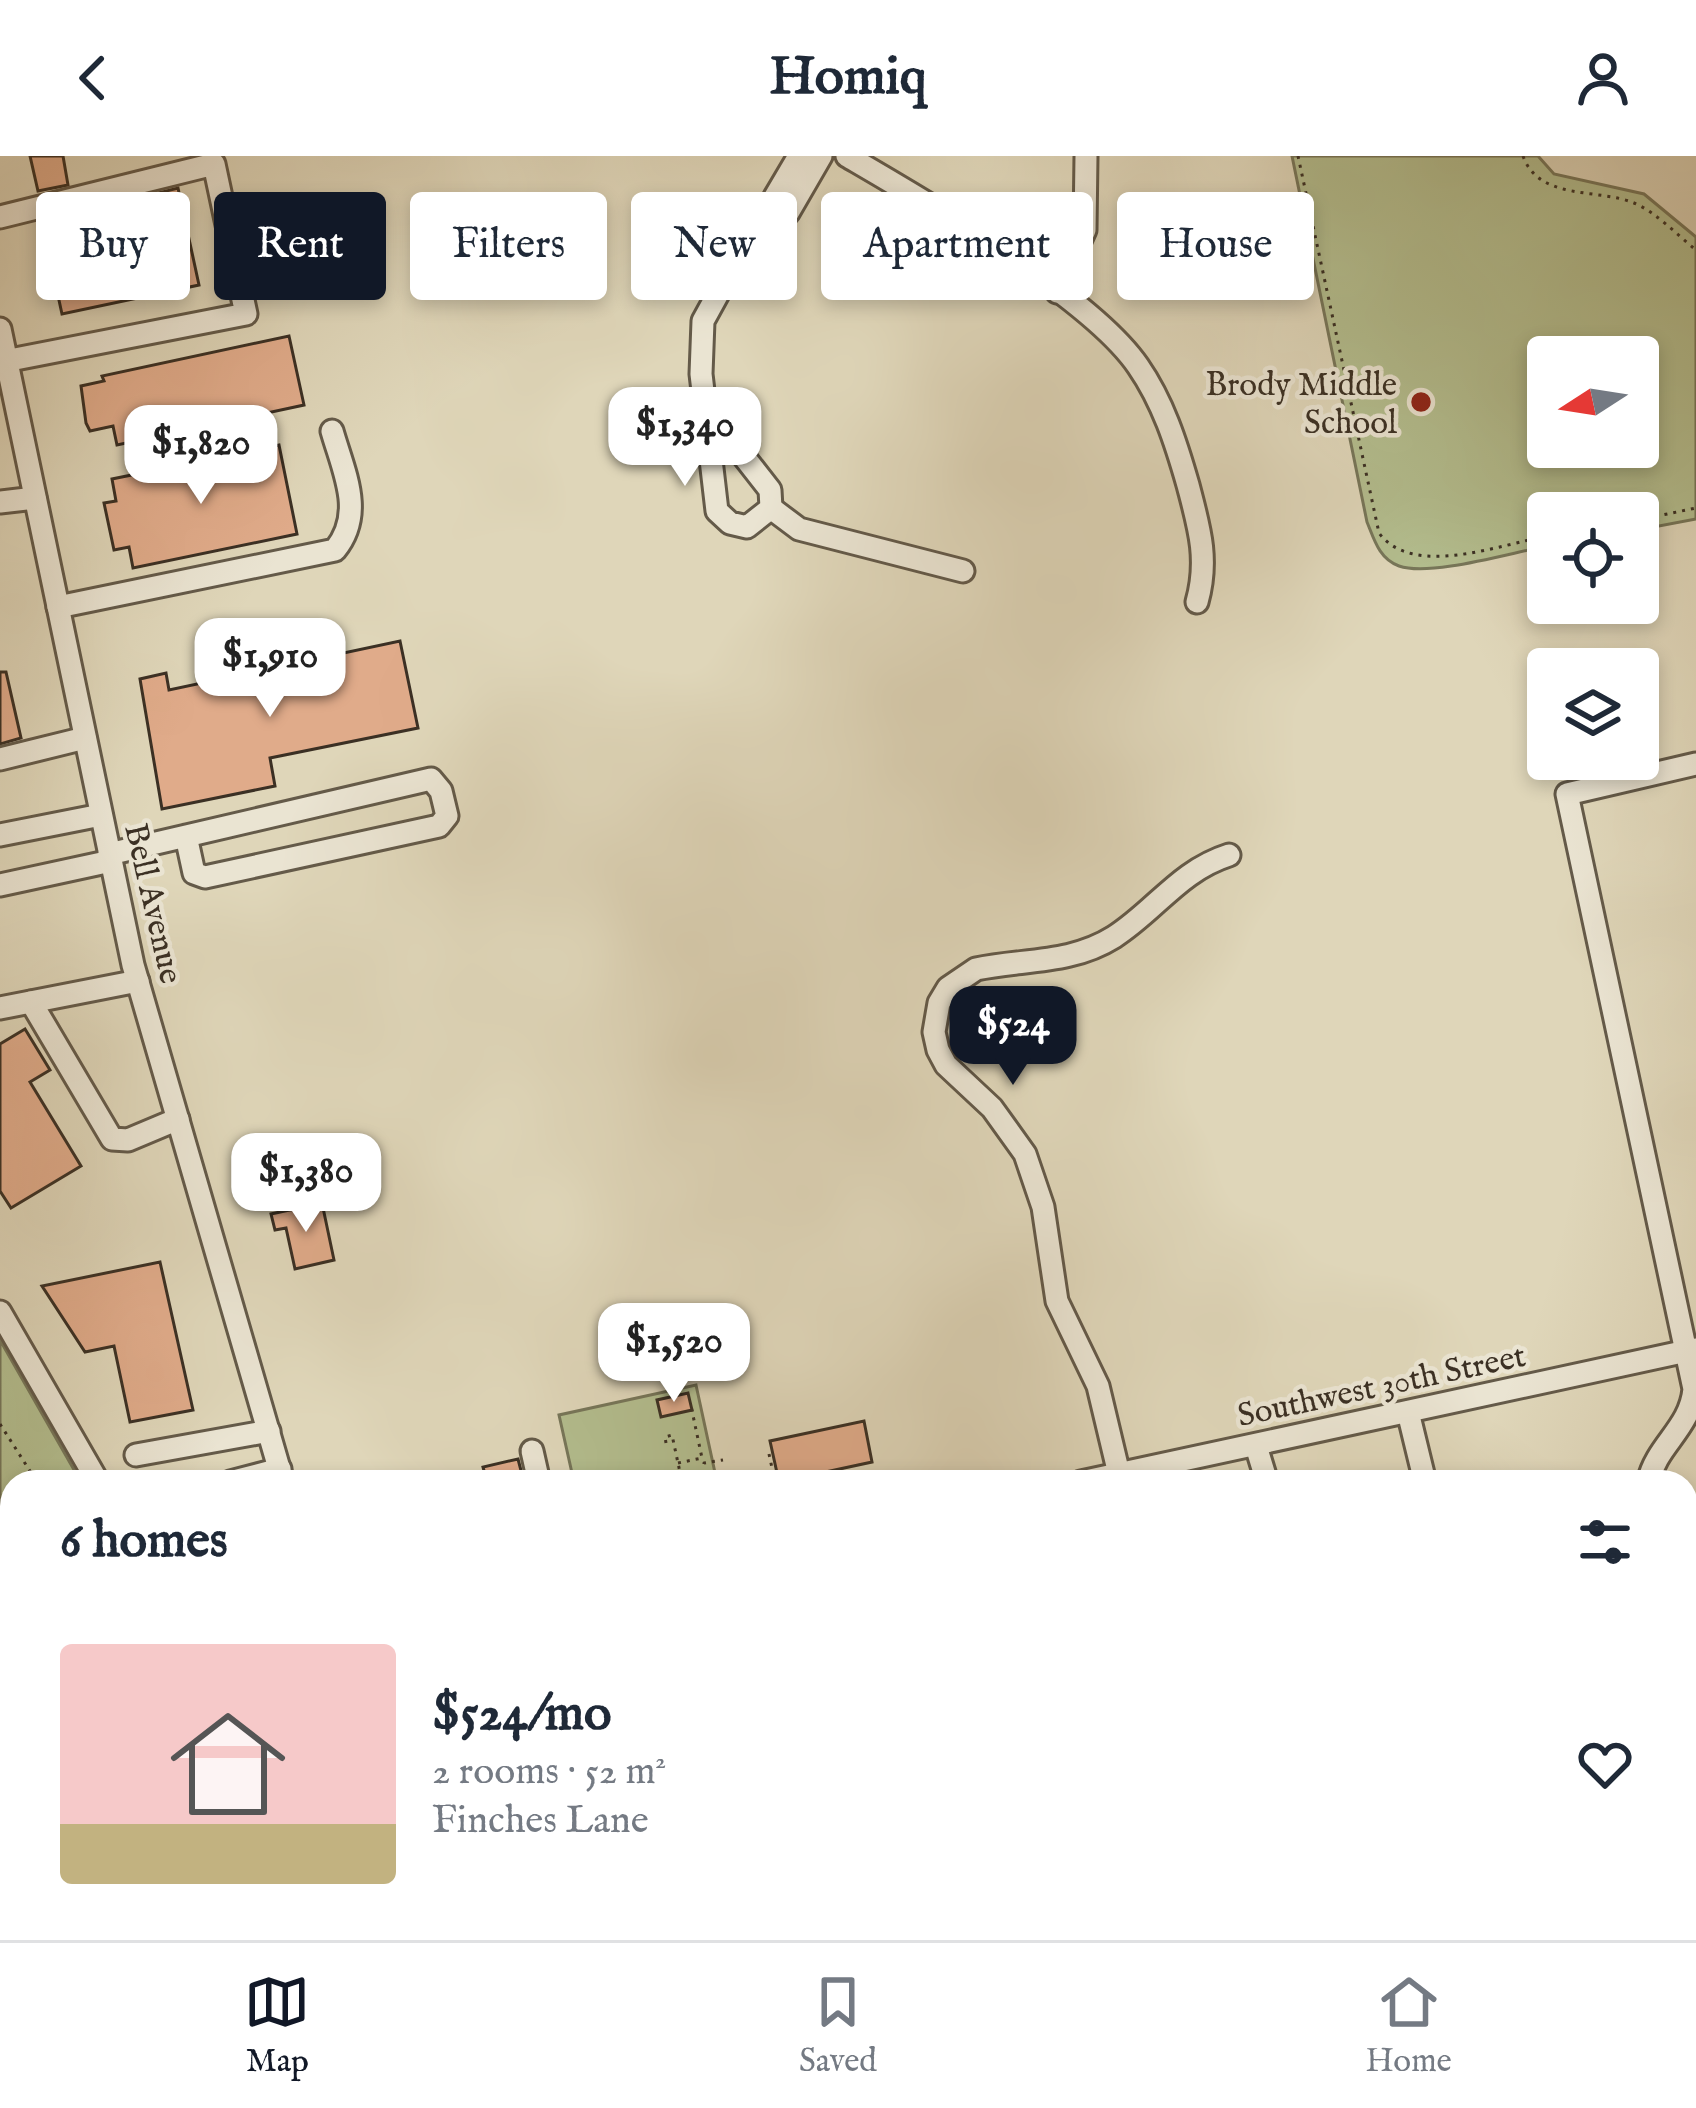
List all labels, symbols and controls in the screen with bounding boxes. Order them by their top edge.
text: Homiq [769,44,927,113]
icon: back [60,45,126,111]
icon: person [1570,45,1636,111]
chip: Buy [36,192,190,300]
chip: Rent [214,192,386,300]
chip: Filters [410,192,607,300]
chip: New [631,192,797,300]
chip: Apartment [821,192,1093,300]
chip: House [1117,192,1314,300]
north arrow [1527,336,1659,468]
map controls [1527,336,1659,780]
place label: Brody Middle School [1205,365,1397,445]
pin: $1,340 [587,387,783,489]
marker: Brody Middle School [1408,389,1434,415]
text: $1,340 [635,401,735,450]
pin: $1,820 [103,405,299,507]
text: $1,820 [151,419,251,468]
button: locate [1527,492,1659,624]
pin: $1,910 [172,618,368,720]
text: $1,910 [222,632,318,681]
button: layers [1527,648,1659,780]
street label: Bell Avenue [113,819,191,988]
pin: $524 [942,986,1084,1088]
text: $524 [976,1000,1050,1049]
pin: $1,380 [208,1133,404,1235]
text: $1,380 [258,1147,354,1196]
pin: $1,520 [576,1303,772,1405]
text: $1,520 [625,1317,723,1366]
street label: Southwest 30th Street [1234,1336,1530,1438]
icon: filters [1572,1509,1638,1575]
text: 6 homes [60,1510,228,1575]
text: $524/mo [432,1683,612,1748]
icon: home [156,1692,300,1836]
icon: heart [1572,1731,1638,1797]
text: 2 rooms · 52 m² [432,1748,666,1797]
text: Finches Lane [432,1797,649,1846]
tab: Map [244,1969,310,2083]
tab: Saved [799,1969,877,2083]
tab: Home [1366,1969,1452,2083]

